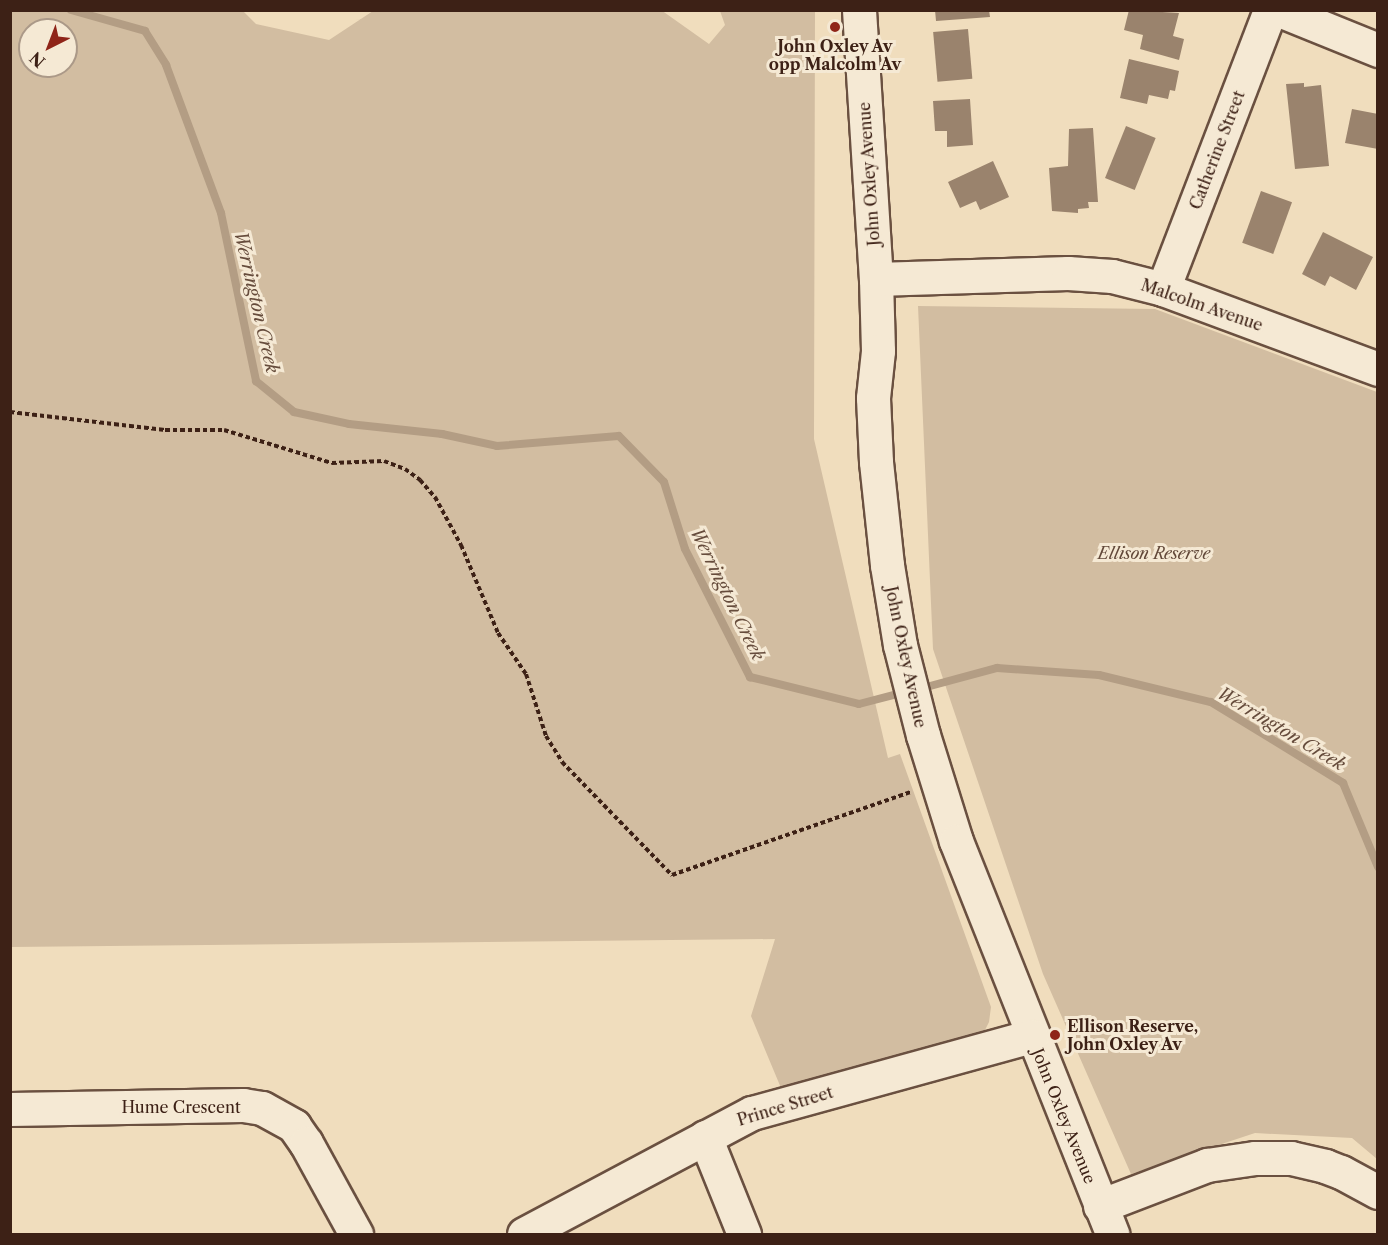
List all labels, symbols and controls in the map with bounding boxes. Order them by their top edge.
north arrow [18,18,78,78]
marker: John Oxley Av opp Malcolm Av [828,20,842,34]
place label: John Oxley Av opp Malcolm Av [768,36,902,74]
text: N [25,48,49,72]
street label: Catherine Street [1186,88,1248,212]
street label: John Oxley Avenue [854,101,884,247]
water label: Werrington Creek [229,229,283,375]
street label: Malcolm Avenue [1138,275,1266,335]
water label: Werrington Creek [685,524,769,664]
park label: Ellison Reserve [1098,543,1210,563]
street label: John Oxley Avenue [881,584,931,730]
water label: Werrington Creek [1213,682,1349,776]
place label: Ellison Reserve, John Oxley Av [1067,1016,1198,1054]
marker: Ellison Reserve, John Oxley Av [1048,1028,1062,1042]
street label: John Oxley Avenue [1028,1045,1100,1187]
street label: Prince Street [735,1082,835,1130]
street label: Hume Crescent [121,1097,241,1117]

